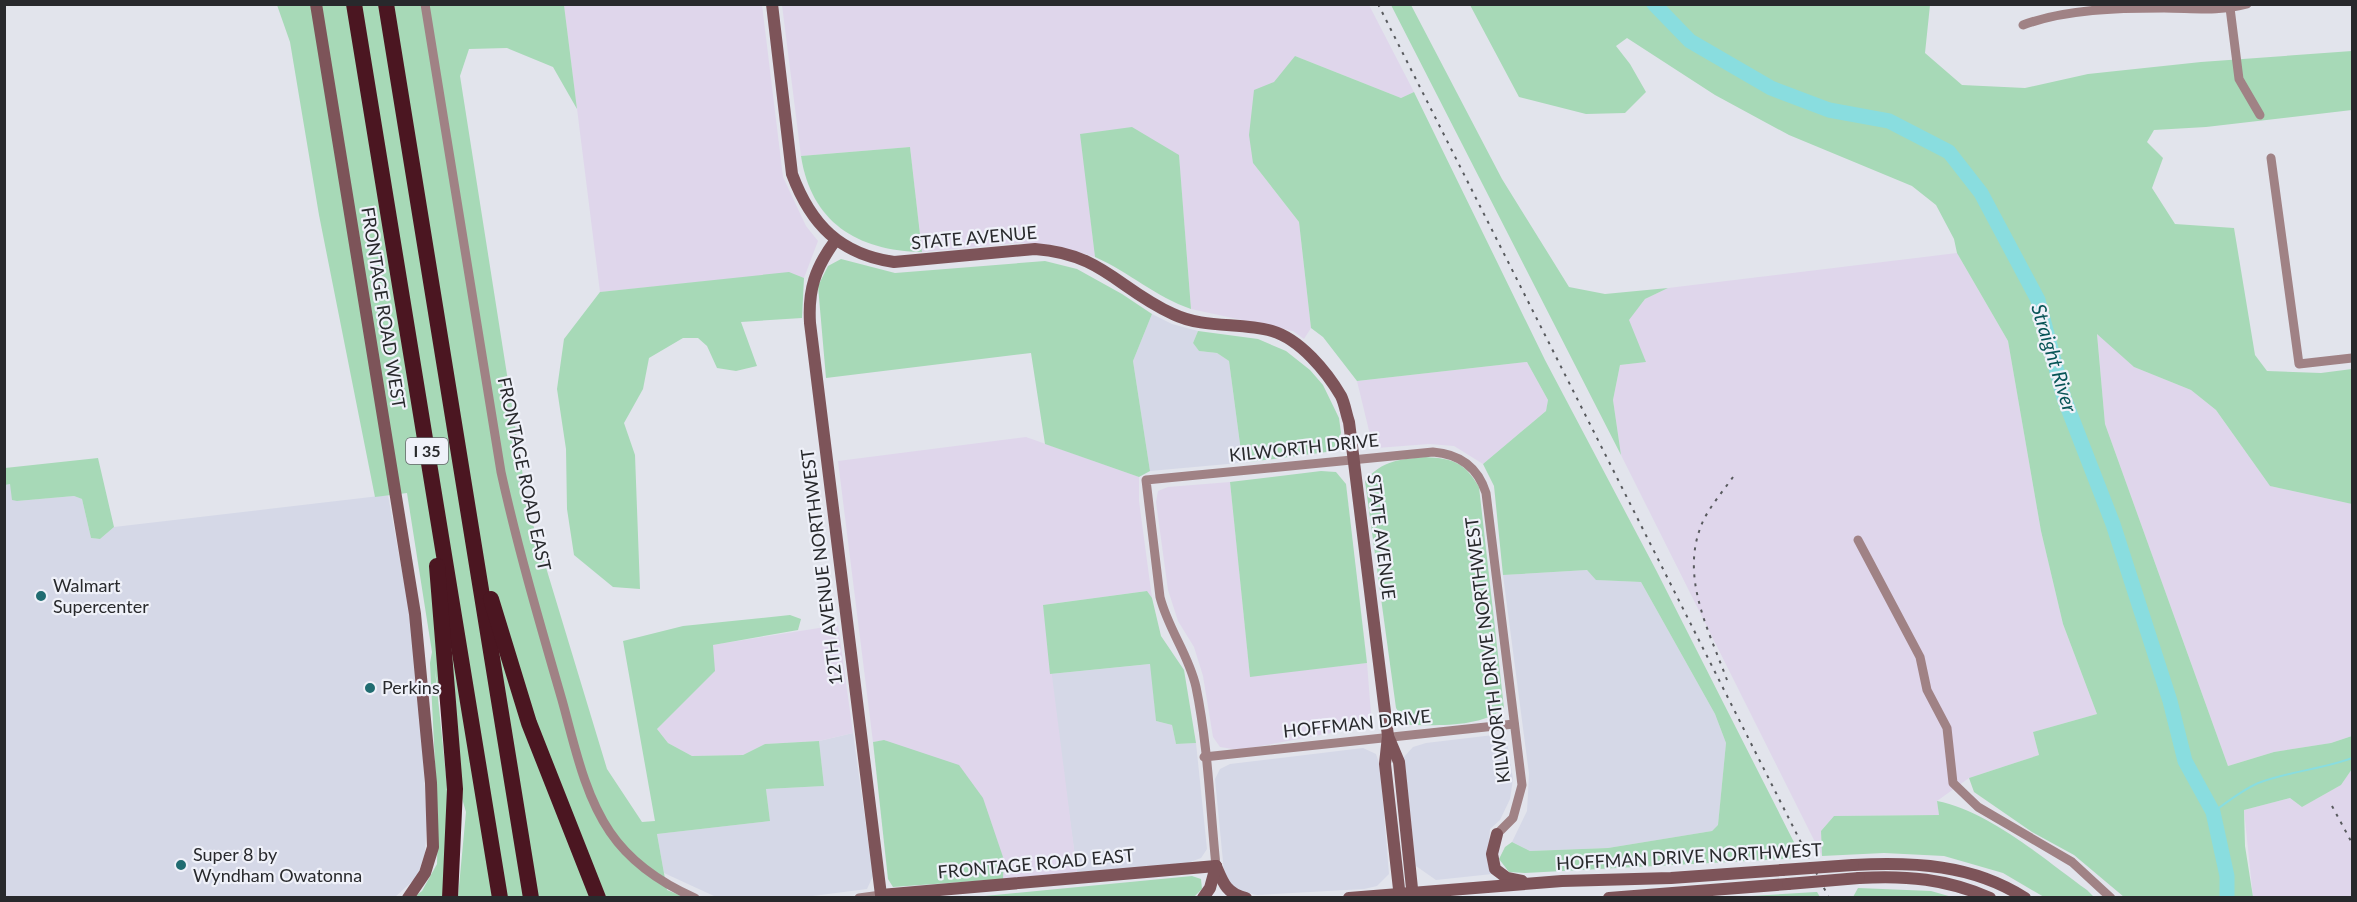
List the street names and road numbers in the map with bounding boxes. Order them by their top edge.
street label: FRONTAGE ROAD WEST [357,206,411,411]
street label: STATE AVENUE [910,221,1038,253]
street label: FRONTAGE ROAD EAST [494,375,556,573]
street label: KILWORTH DRIVE [1228,428,1380,466]
road number: I 35 [406,438,448,464]
street label: 12TH AVENUE NORTHWEST [796,447,846,687]
street label: STATE AVENUE [1363,473,1401,601]
street label: KILWORTH DRIVE NORTHWEST [1460,516,1514,784]
street label: HOFFMAN DRIVE [1282,704,1432,742]
street label: HOFFMAN DRIVE NORTHWEST [1556,838,1823,874]
street label: FRONTAGE ROAD EAST [937,843,1136,883]

